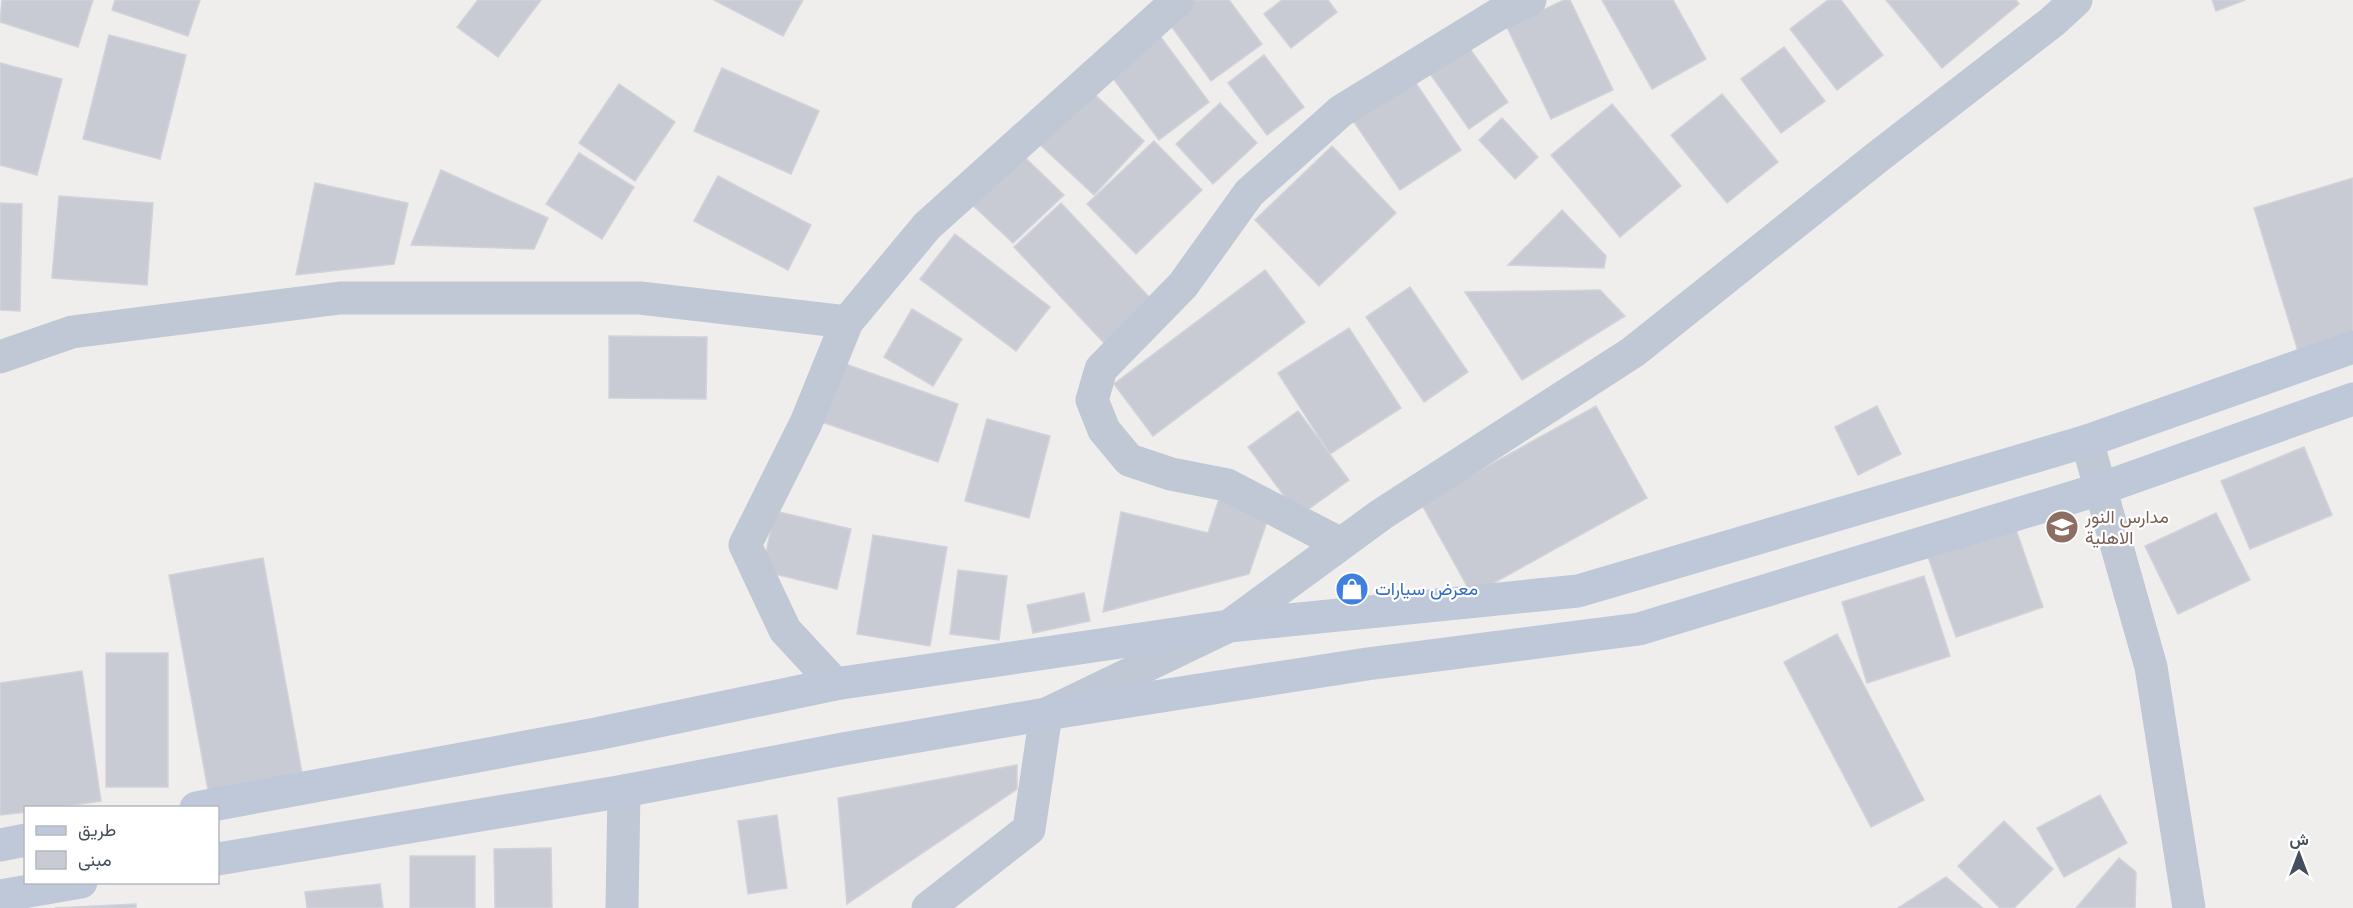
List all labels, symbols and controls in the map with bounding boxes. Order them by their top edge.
place label: مدارس النور الاهلية [2084,504,2169,550]
school or university icon: مدارس النور الاهلية [2044,509,2080,545]
shop icon: معرض سيارات [1334,571,1370,607]
place label: معرض سيارات [1375,576,1478,601]
legend [24,806,219,884]
text: طريق [78,817,116,842]
north arrow [2269,824,2329,884]
text: ش [2289,828,2309,851]
text: مبنى [78,847,112,872]

